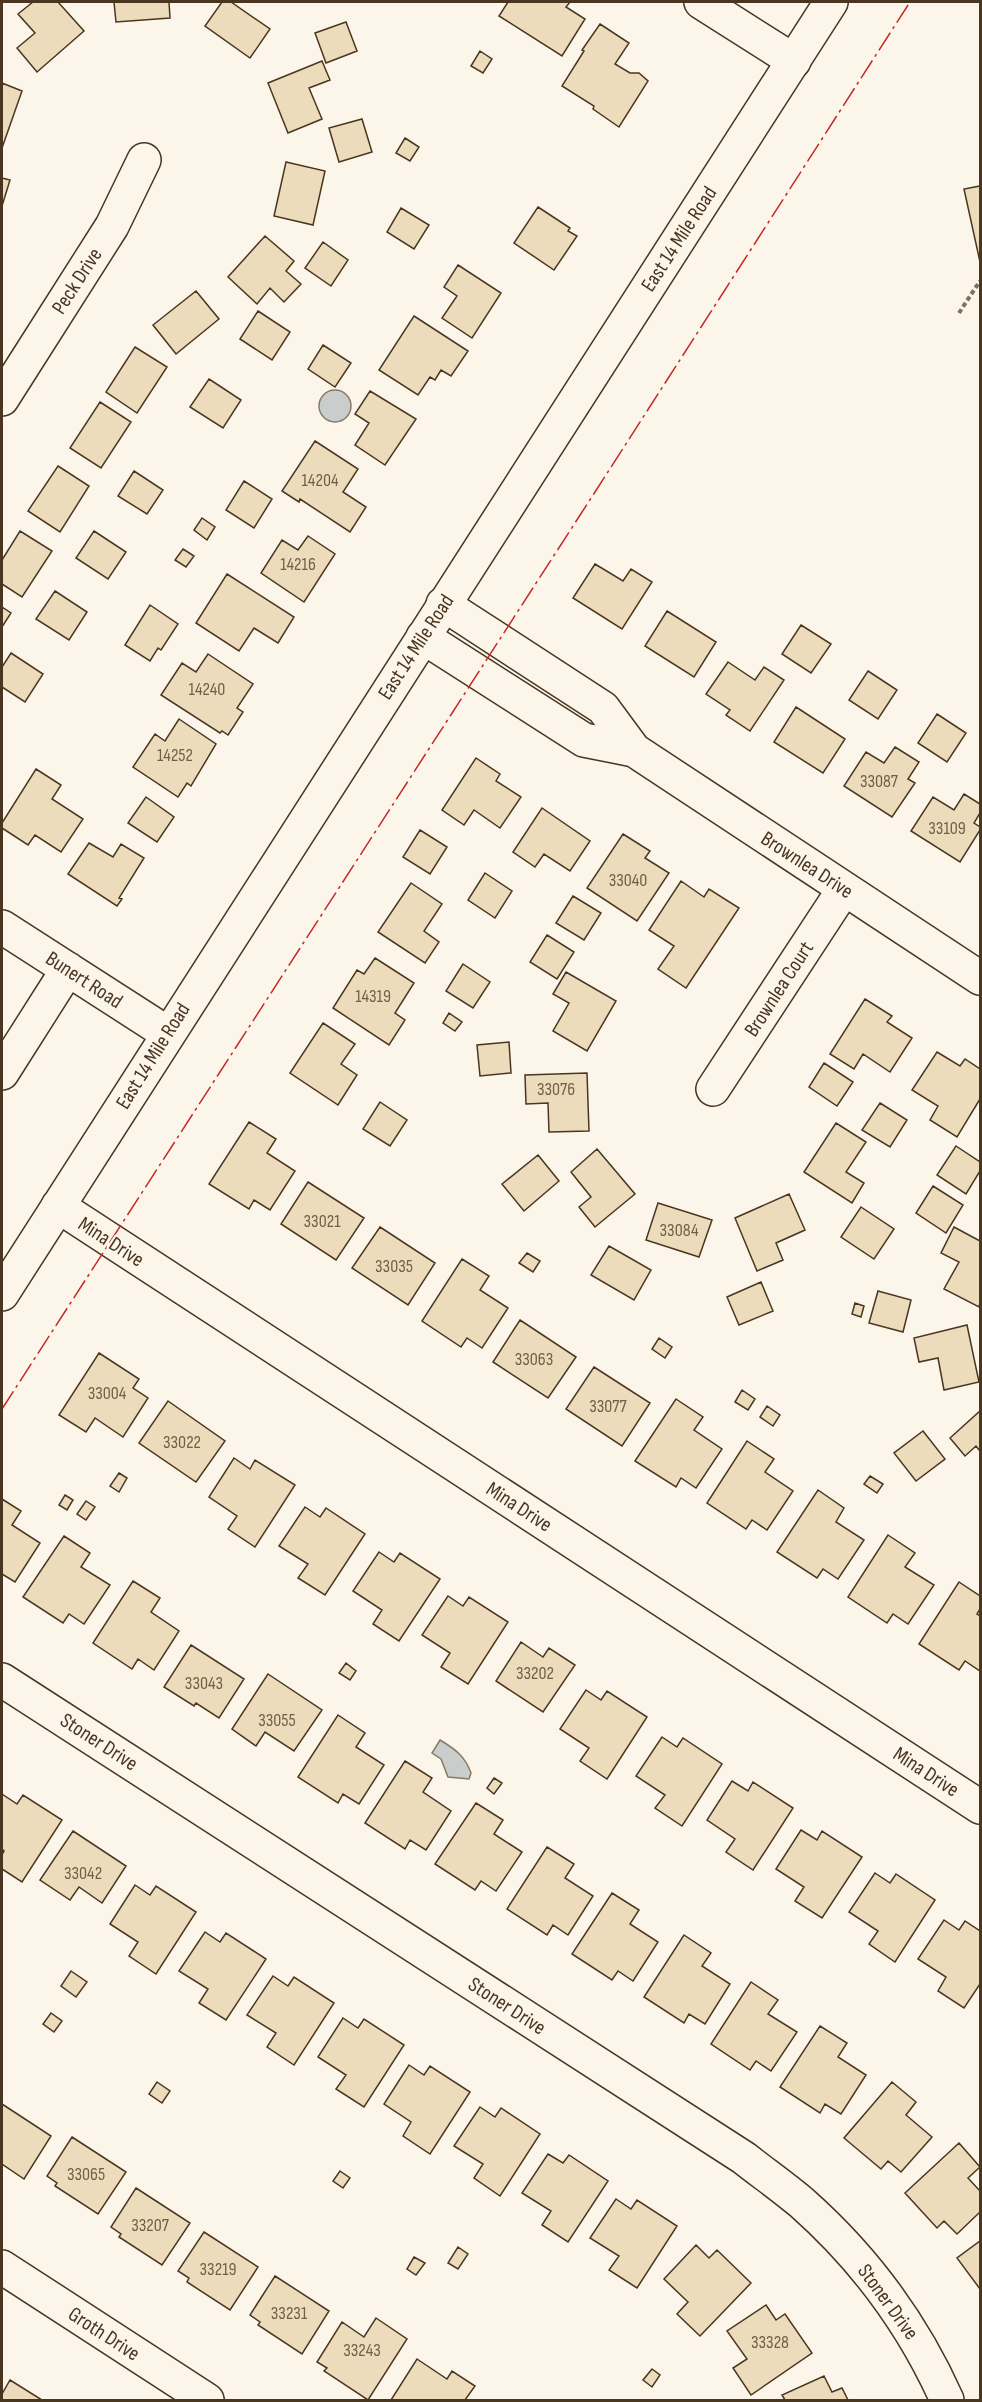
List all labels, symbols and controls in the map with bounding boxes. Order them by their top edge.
street label: East 14 Mile Road [636,182,722,296]
street label: Peck Drive [46,243,108,319]
house number: 14204 [302,470,339,491]
house number: 14216 [280,554,316,575]
street label: East 14 Mile Road [373,590,459,704]
house number: 14240 [189,679,225,700]
house number: 14252 [157,745,193,766]
house number: 33087 [860,771,899,792]
house number: 33109 [928,818,966,839]
street label: Brownlea Drive [756,826,858,904]
house number: 33040 [609,870,647,891]
street label: Brownlea Court [739,937,819,1041]
street label: Bunert Road [41,946,127,1014]
house number: 14319 [355,986,391,1007]
street label: East 14 Mile Road [111,998,195,1114]
house number: 33076 [537,1079,575,1100]
house number: 33021 [304,1211,341,1232]
street label: Mina Drive [73,1212,149,1272]
house number: 33084 [660,1220,699,1241]
house number: 33035 [375,1256,413,1277]
house number: 33063 [515,1349,553,1370]
house number: 33004 [88,1383,127,1404]
house number: 33077 [589,1396,628,1417]
house number: 33022 [163,1432,201,1453]
street label: Mina Drive [481,1477,557,1537]
house number: 33202 [516,1663,554,1684]
house number: 33043 [185,1673,223,1694]
street label: Stoner Drive [56,1708,142,1776]
house number: 33055 [258,1710,296,1731]
street label: Mina Drive [888,1742,964,1802]
house number: 33042 [64,1863,102,1884]
street label: Stoner Drive [464,1972,550,2040]
house number: 33065 [67,2164,105,2185]
house number: 33207 [131,2215,170,2236]
house number: 33219 [200,2259,236,2280]
street label: Stoner Drive [852,2259,924,2345]
street label: Groth Drive [64,2302,144,2366]
house number: 33231 [271,2303,308,2324]
house number: 33328 [751,2332,789,2353]
house number: 33243 [343,2340,381,2361]

